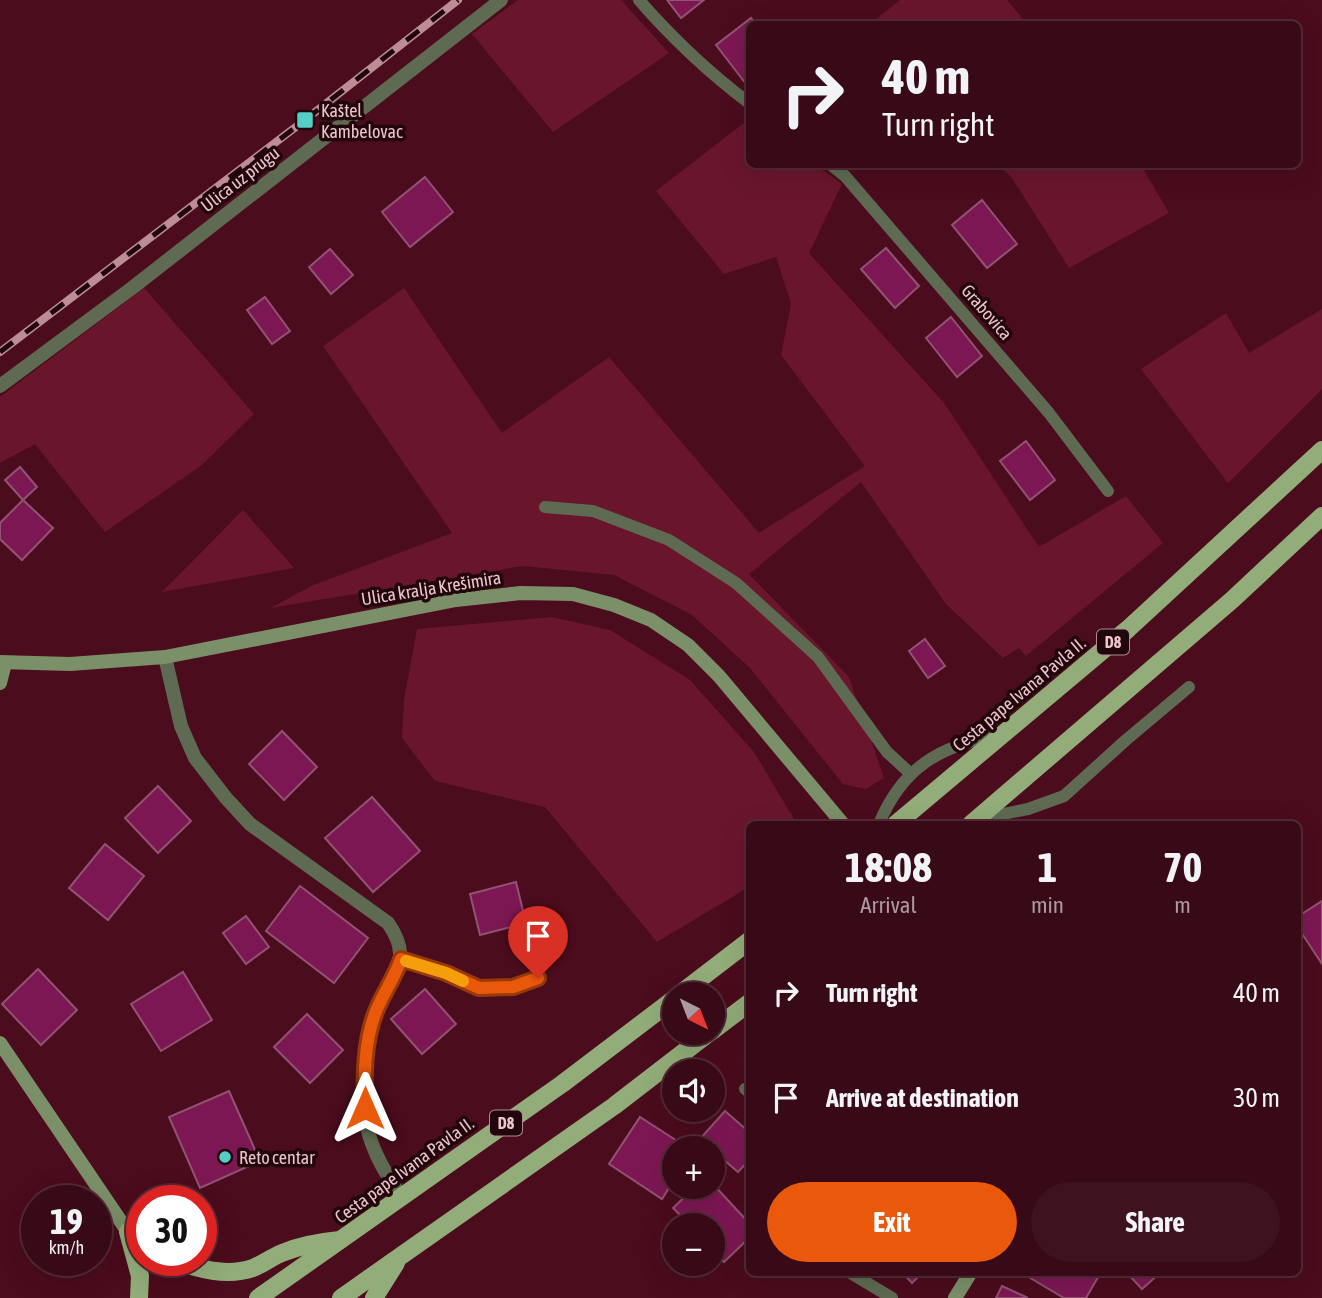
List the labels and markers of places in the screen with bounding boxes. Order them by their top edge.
place label: Kaštel Kambelovac [321,100,403,142]
marker: Kaštel Kambelovac [295,110,315,130]
pin [508,906,568,978]
place label: Reto centar [239,1147,315,1168]
marker: Reto centar [217,1149,233,1165]

